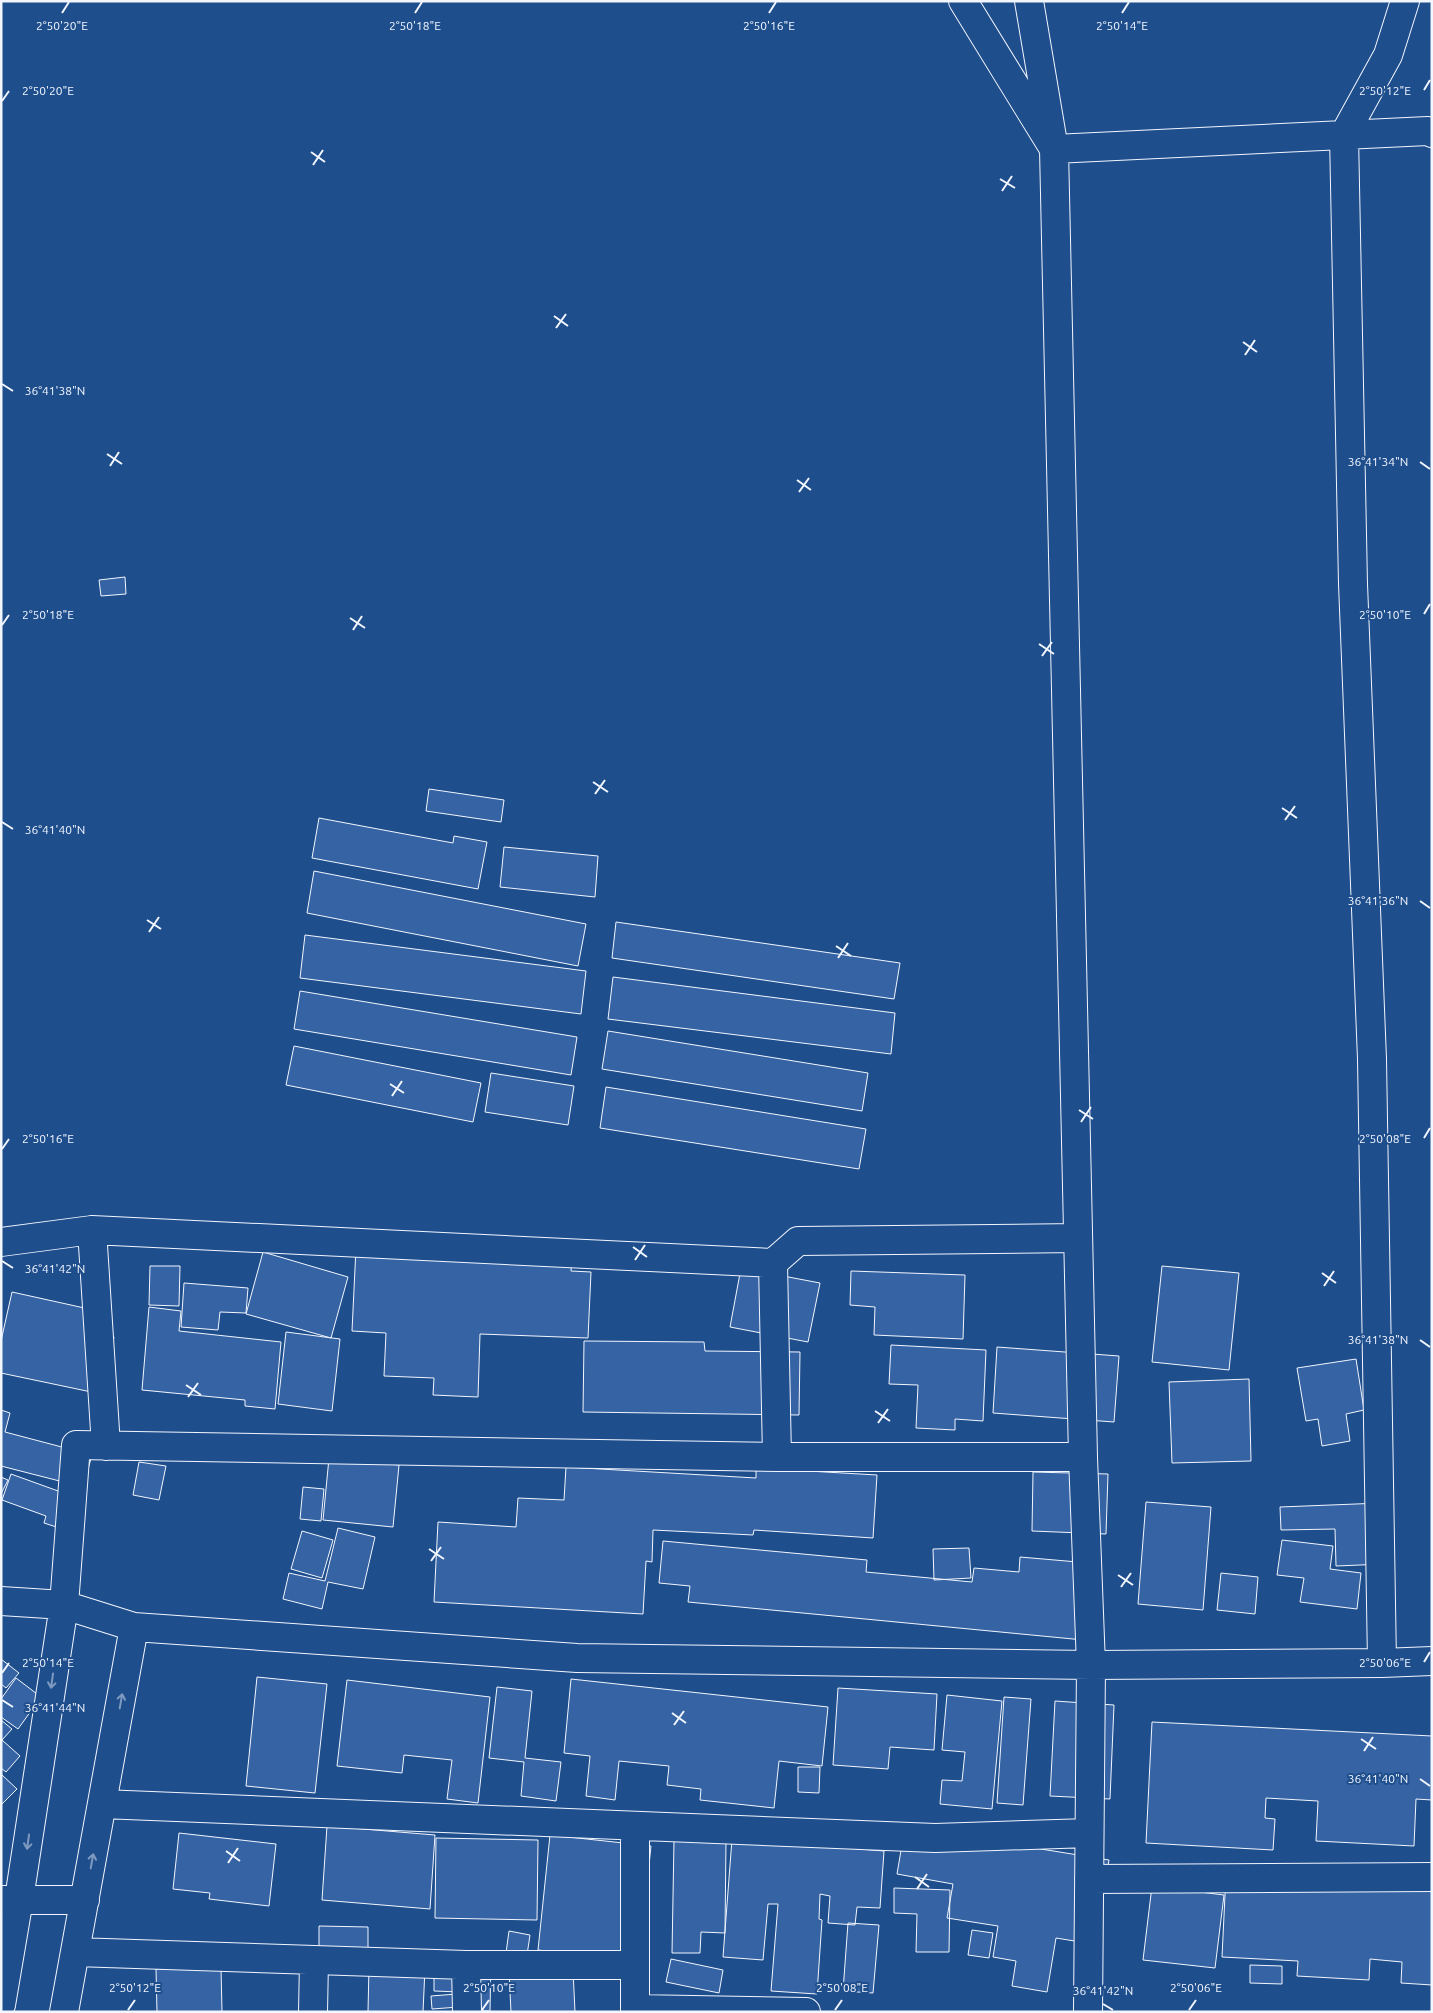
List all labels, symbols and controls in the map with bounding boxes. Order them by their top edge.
text: 2°50'20"E [36,19,88,32]
text: 2°50'18"E [389,19,441,32]
text: 2°50'16"E [743,19,795,32]
text: 2°50'14"E [1096,19,1148,32]
text: 2°50'20"E [22,84,74,97]
text: 2°50'12"E [1359,84,1411,97]
text: 36°41'38"N [25,384,85,397]
text: 36°41'34"N [1348,455,1408,468]
text: 2°50'18"E [22,608,74,621]
text: 2°50'10"E [1359,608,1411,621]
text: 36°41'40"N [25,823,85,836]
text: 36°41'36"N [1348,894,1408,907]
text: 2°50'16"E [22,1132,74,1145]
text: 2°50'08"E [1359,1132,1411,1145]
text: 36°41'42"N [25,1262,85,1275]
text: 36°41'38"N [1348,1333,1408,1346]
text: 2°50'14"E [22,1656,74,1669]
text: 2°50'06"E [1359,1656,1411,1669]
one-way arrow [47,1673,57,1689]
one-way arrow [117,1693,127,1709]
text: 36°41'44"N [25,1701,85,1714]
text: 36°41'40"N [1348,1772,1408,1785]
one-way arrow [23,1834,33,1850]
one-way arrow [88,1853,98,1869]
text: 2°50'12"E [109,1981,161,1994]
text: 2°50'10"E [463,1981,515,1994]
text: 2°50'08"E [816,1981,868,1994]
text: 2°50'06"E [1170,1981,1222,1994]
text: 36°41'42"N [1073,1984,1133,1997]

